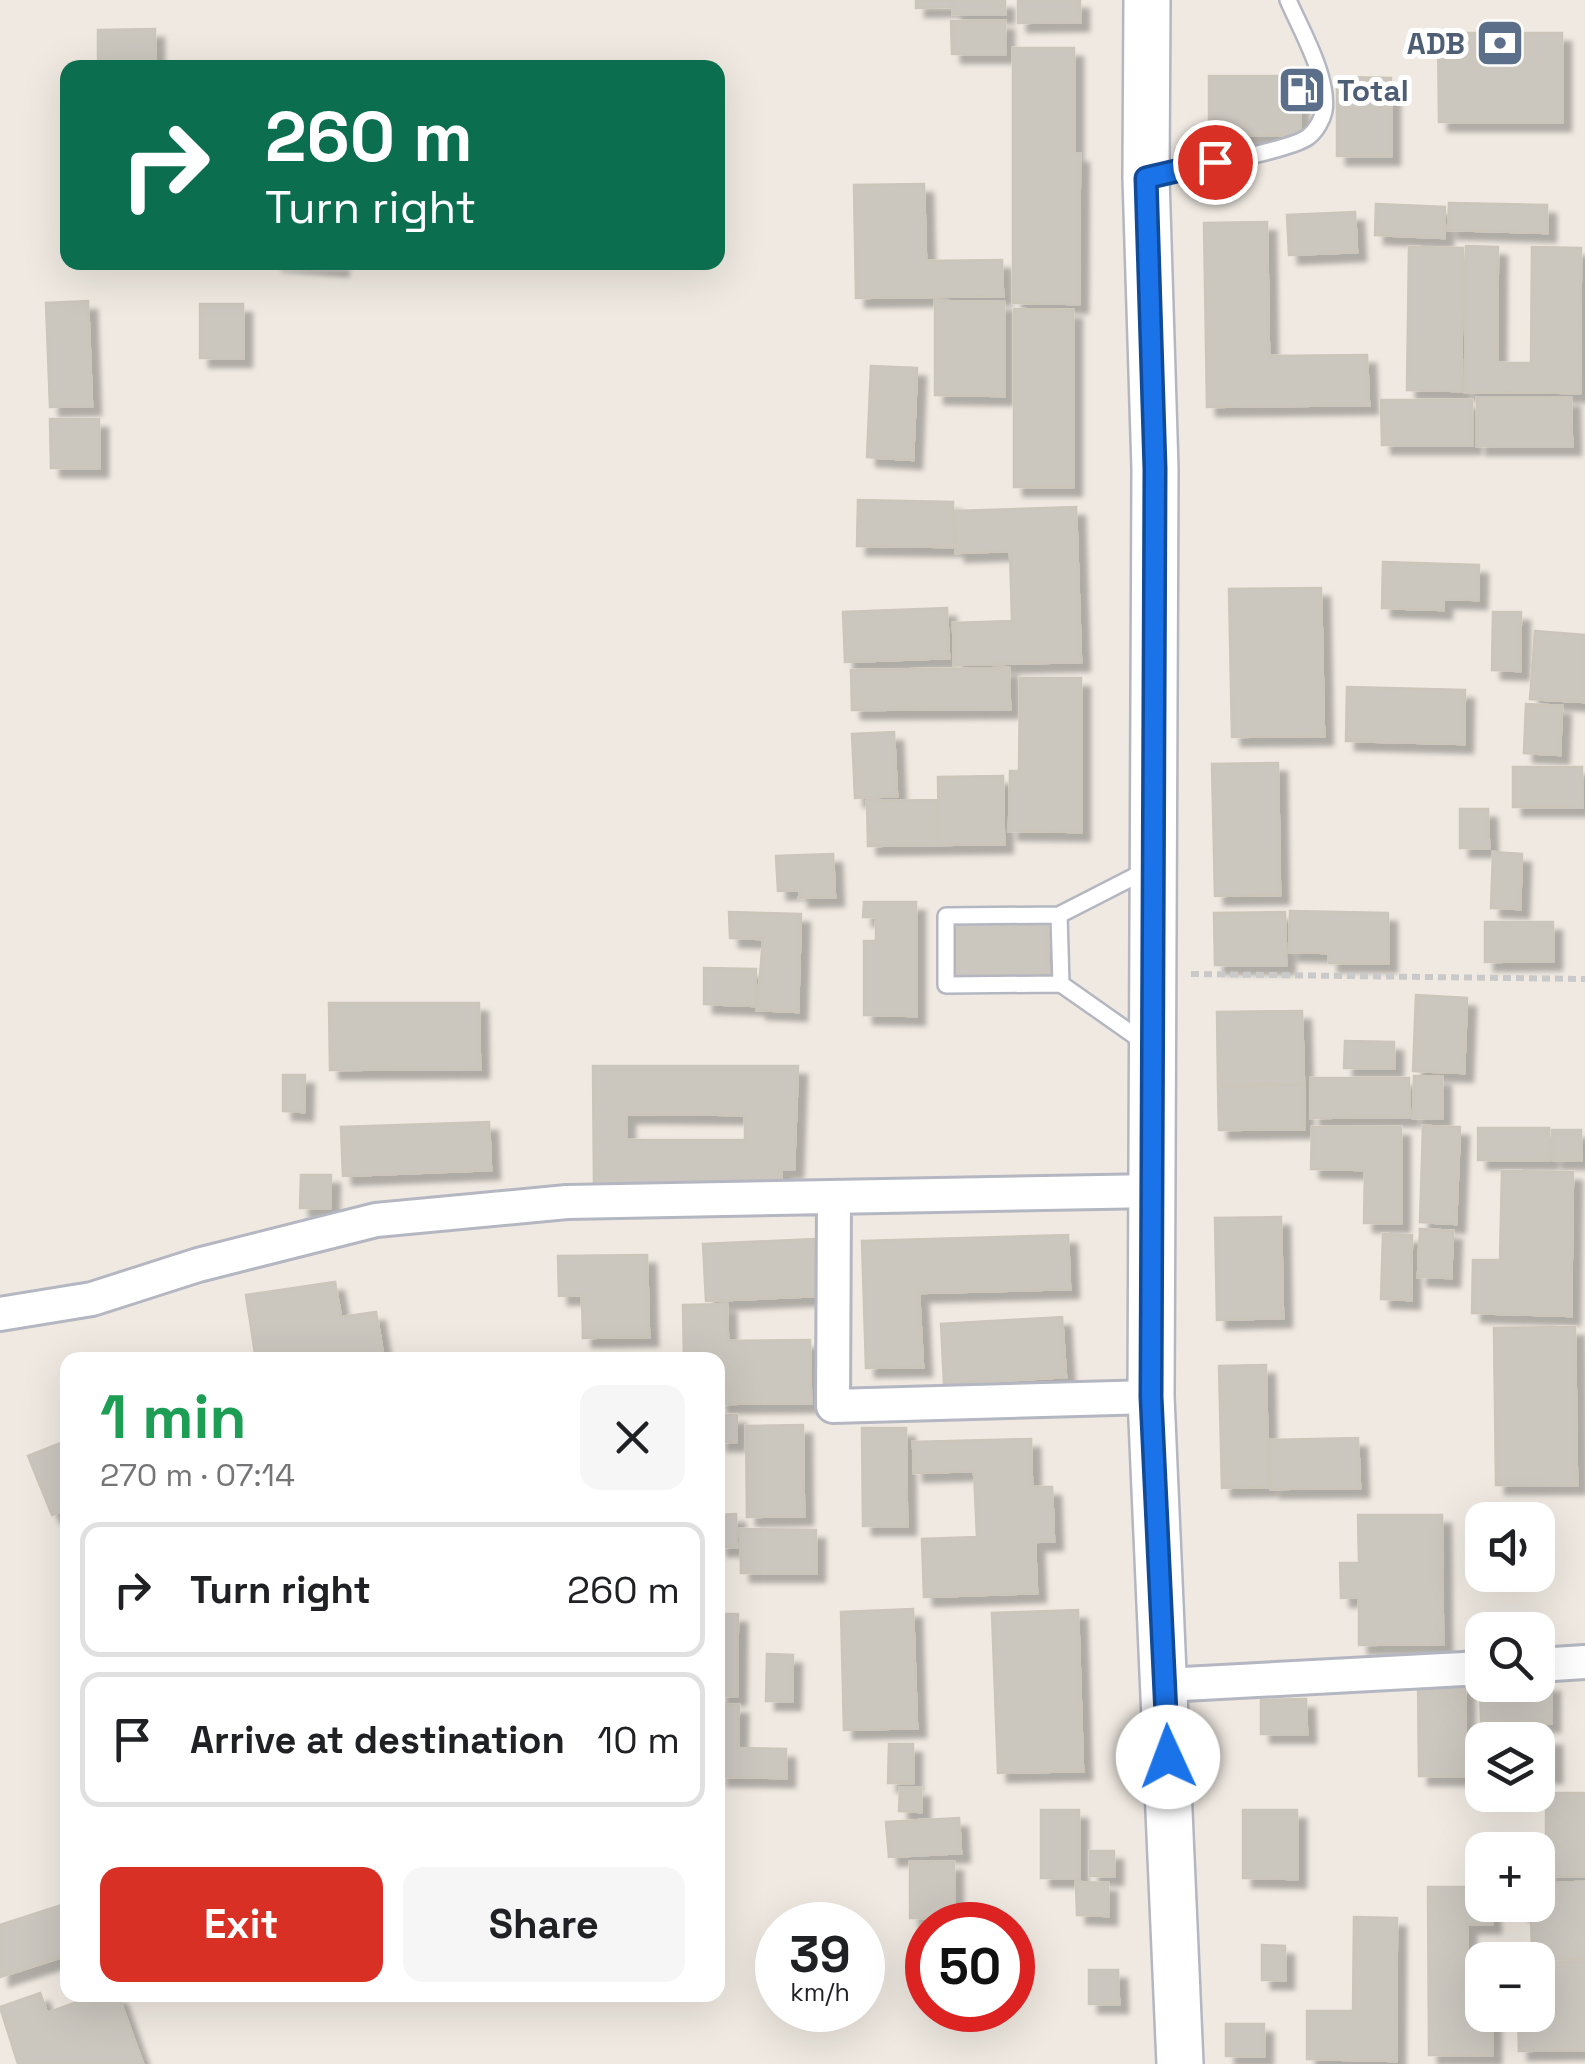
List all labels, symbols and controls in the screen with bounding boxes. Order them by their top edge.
bank icon: ADB [1474,17,1526,69]
place label: ADB [1407,24,1465,63]
fuel station icon: Total [1276,64,1328,116]
place label: Total [1337,71,1409,110]
text: 260 m [265,92,473,181]
icon: right [100,100,230,230]
pin [1173,120,1258,205]
icon: arrive [1188,135,1243,190]
text: Turn right [265,179,476,236]
text: 1 min [100,1379,247,1456]
button: close [580,1385,685,1490]
text: 270 m · 07:14 [100,1455,295,1495]
map controls [1465,1502,1555,2032]
button: sound [1465,1502,1555,1592]
icon: right [105,1562,160,1617]
text: Turn right [190,1566,371,1614]
text: 260 m [567,1566,680,1614]
button: search [1465,1612,1555,1702]
position arrow [1116,1705,1220,1809]
icon: arrive [105,1712,160,1767]
text: Arrive at destination [190,1716,565,1764]
text: 10 m [597,1716,680,1764]
button: layers [1465,1722,1555,1812]
button: + [1465,1832,1555,1922]
button: Exit [100,1867,383,1982]
button: Share [403,1867,685,1982]
speed limit sign: 50 [905,1902,1035,2032]
text: 39 [789,1923,851,1987]
button: − [1465,1942,1555,2032]
text: km/h [790,1976,850,2008]

